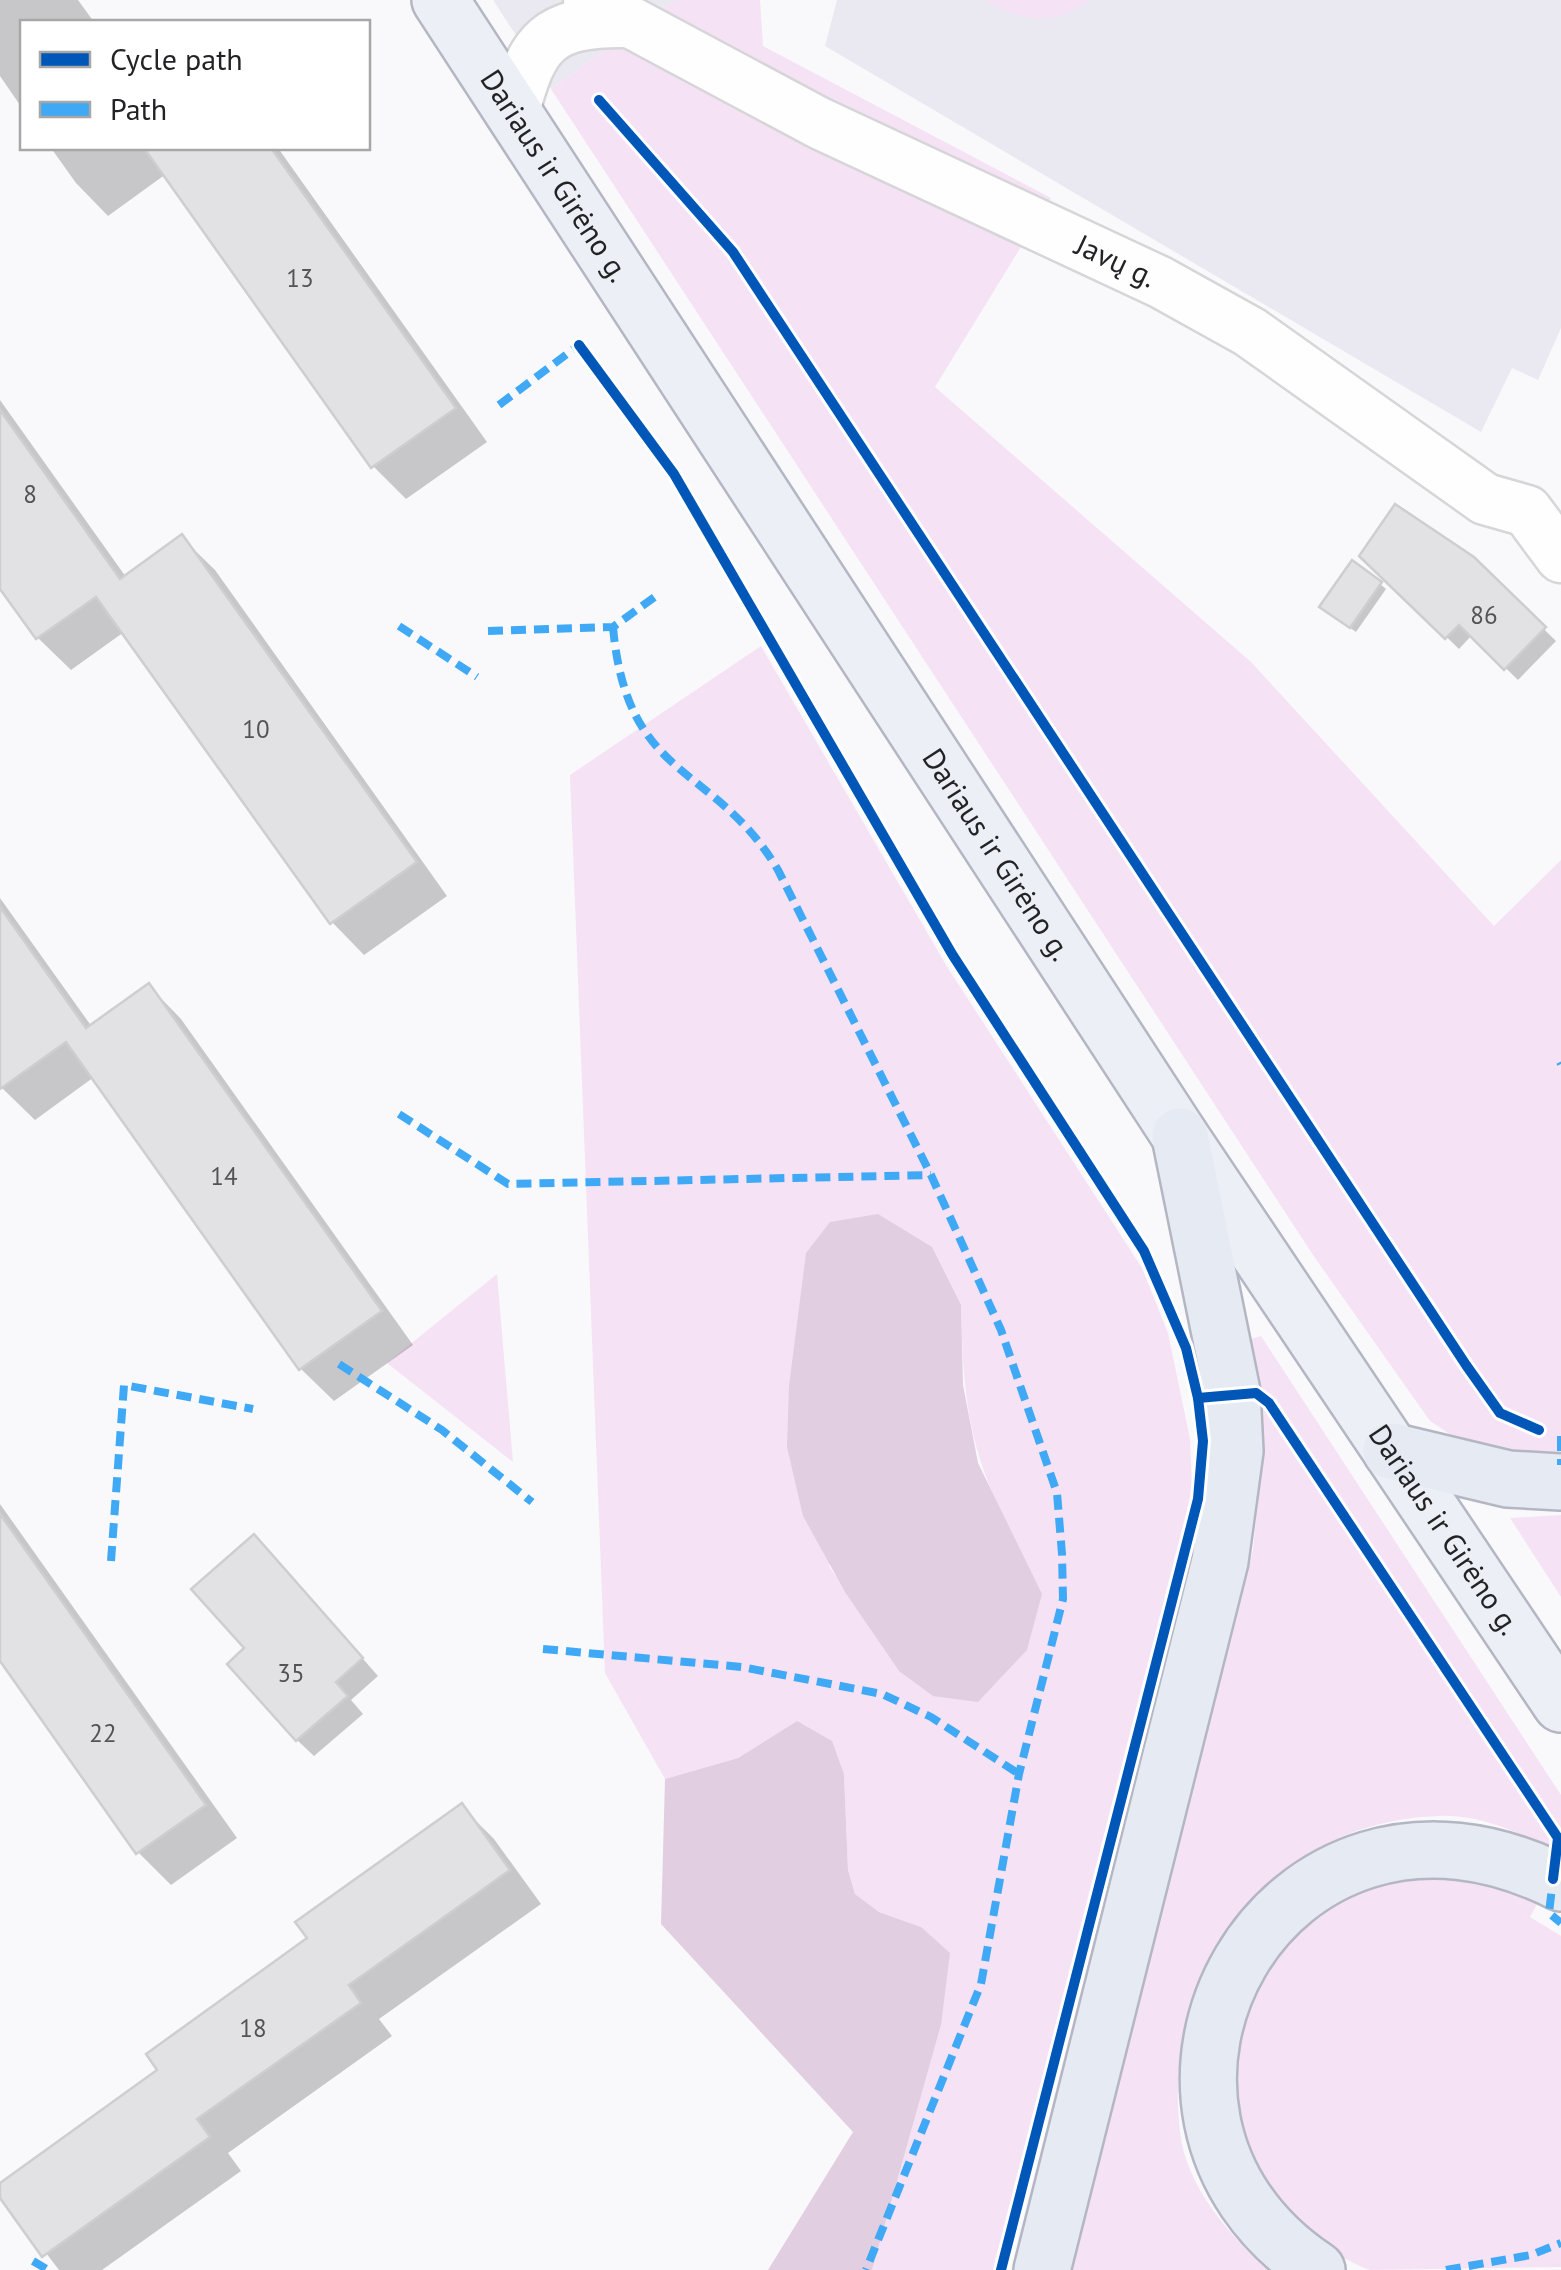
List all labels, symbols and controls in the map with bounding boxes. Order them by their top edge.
legend [20,20,370,150]
text: Cycle path [110,39,243,78]
street label: Dariaus ir Girėno g. [472,62,639,289]
text: Path [110,89,167,128]
street label: Javų g. [1068,223,1163,296]
house number: 13 [286,262,314,294]
house number: 8 [23,478,37,510]
house number: 86 [1470,599,1498,631]
house number: 10 [242,713,270,745]
street label: Dariaus ir Girėno g. [915,740,1081,967]
house number: 14 [210,1160,238,1192]
street label: Dariaus ir Girėno g. [1361,1416,1530,1642]
house number: 35 [277,1657,305,1689]
house number: 22 [89,1717,117,1749]
house number: 18 [239,2012,267,2044]

